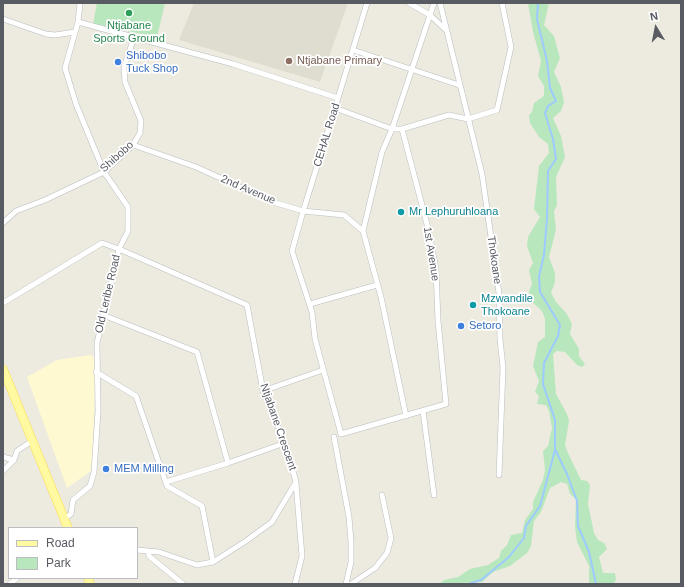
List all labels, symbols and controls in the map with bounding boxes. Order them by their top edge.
marker: Ntjabane Sports Ground [124,8,134,18]
north arrow [636,8,676,48]
text: N [649,10,659,23]
place label: Ntjabane Sports Ground [93,19,165,45]
place label: Shibobo Tuck Shop [126,49,178,75]
place label: Ntjabane Primary [297,54,382,68]
marker: Ntjabane Primary [284,56,294,66]
marker: Shibobo Tuck Shop [113,57,123,67]
street label: CEHAL Road [311,101,343,169]
street label: Shibobo [98,139,136,175]
street label: 2nd Avenue [218,172,278,208]
place label: Mr Lephuruhloana [409,205,498,219]
marker: Mr Lephuruhloana [396,207,406,217]
street label: 1st Avenue [420,226,442,282]
street label: Thokoane [484,235,504,285]
street label: Old Leribe Road [93,253,123,335]
place label: Mzwandile Thokoane [481,292,533,318]
marker: Mzwandile Thokoane [468,300,478,310]
place label: Setoro [469,319,501,333]
marker: Setoro [456,321,466,331]
street label: Ntjabane Crescent [257,382,299,472]
place label: MEM Milling [114,462,174,476]
marker: MEM Milling [101,464,111,474]
legend [8,527,138,579]
text: Road [46,536,75,550]
text: Park [46,556,71,570]

